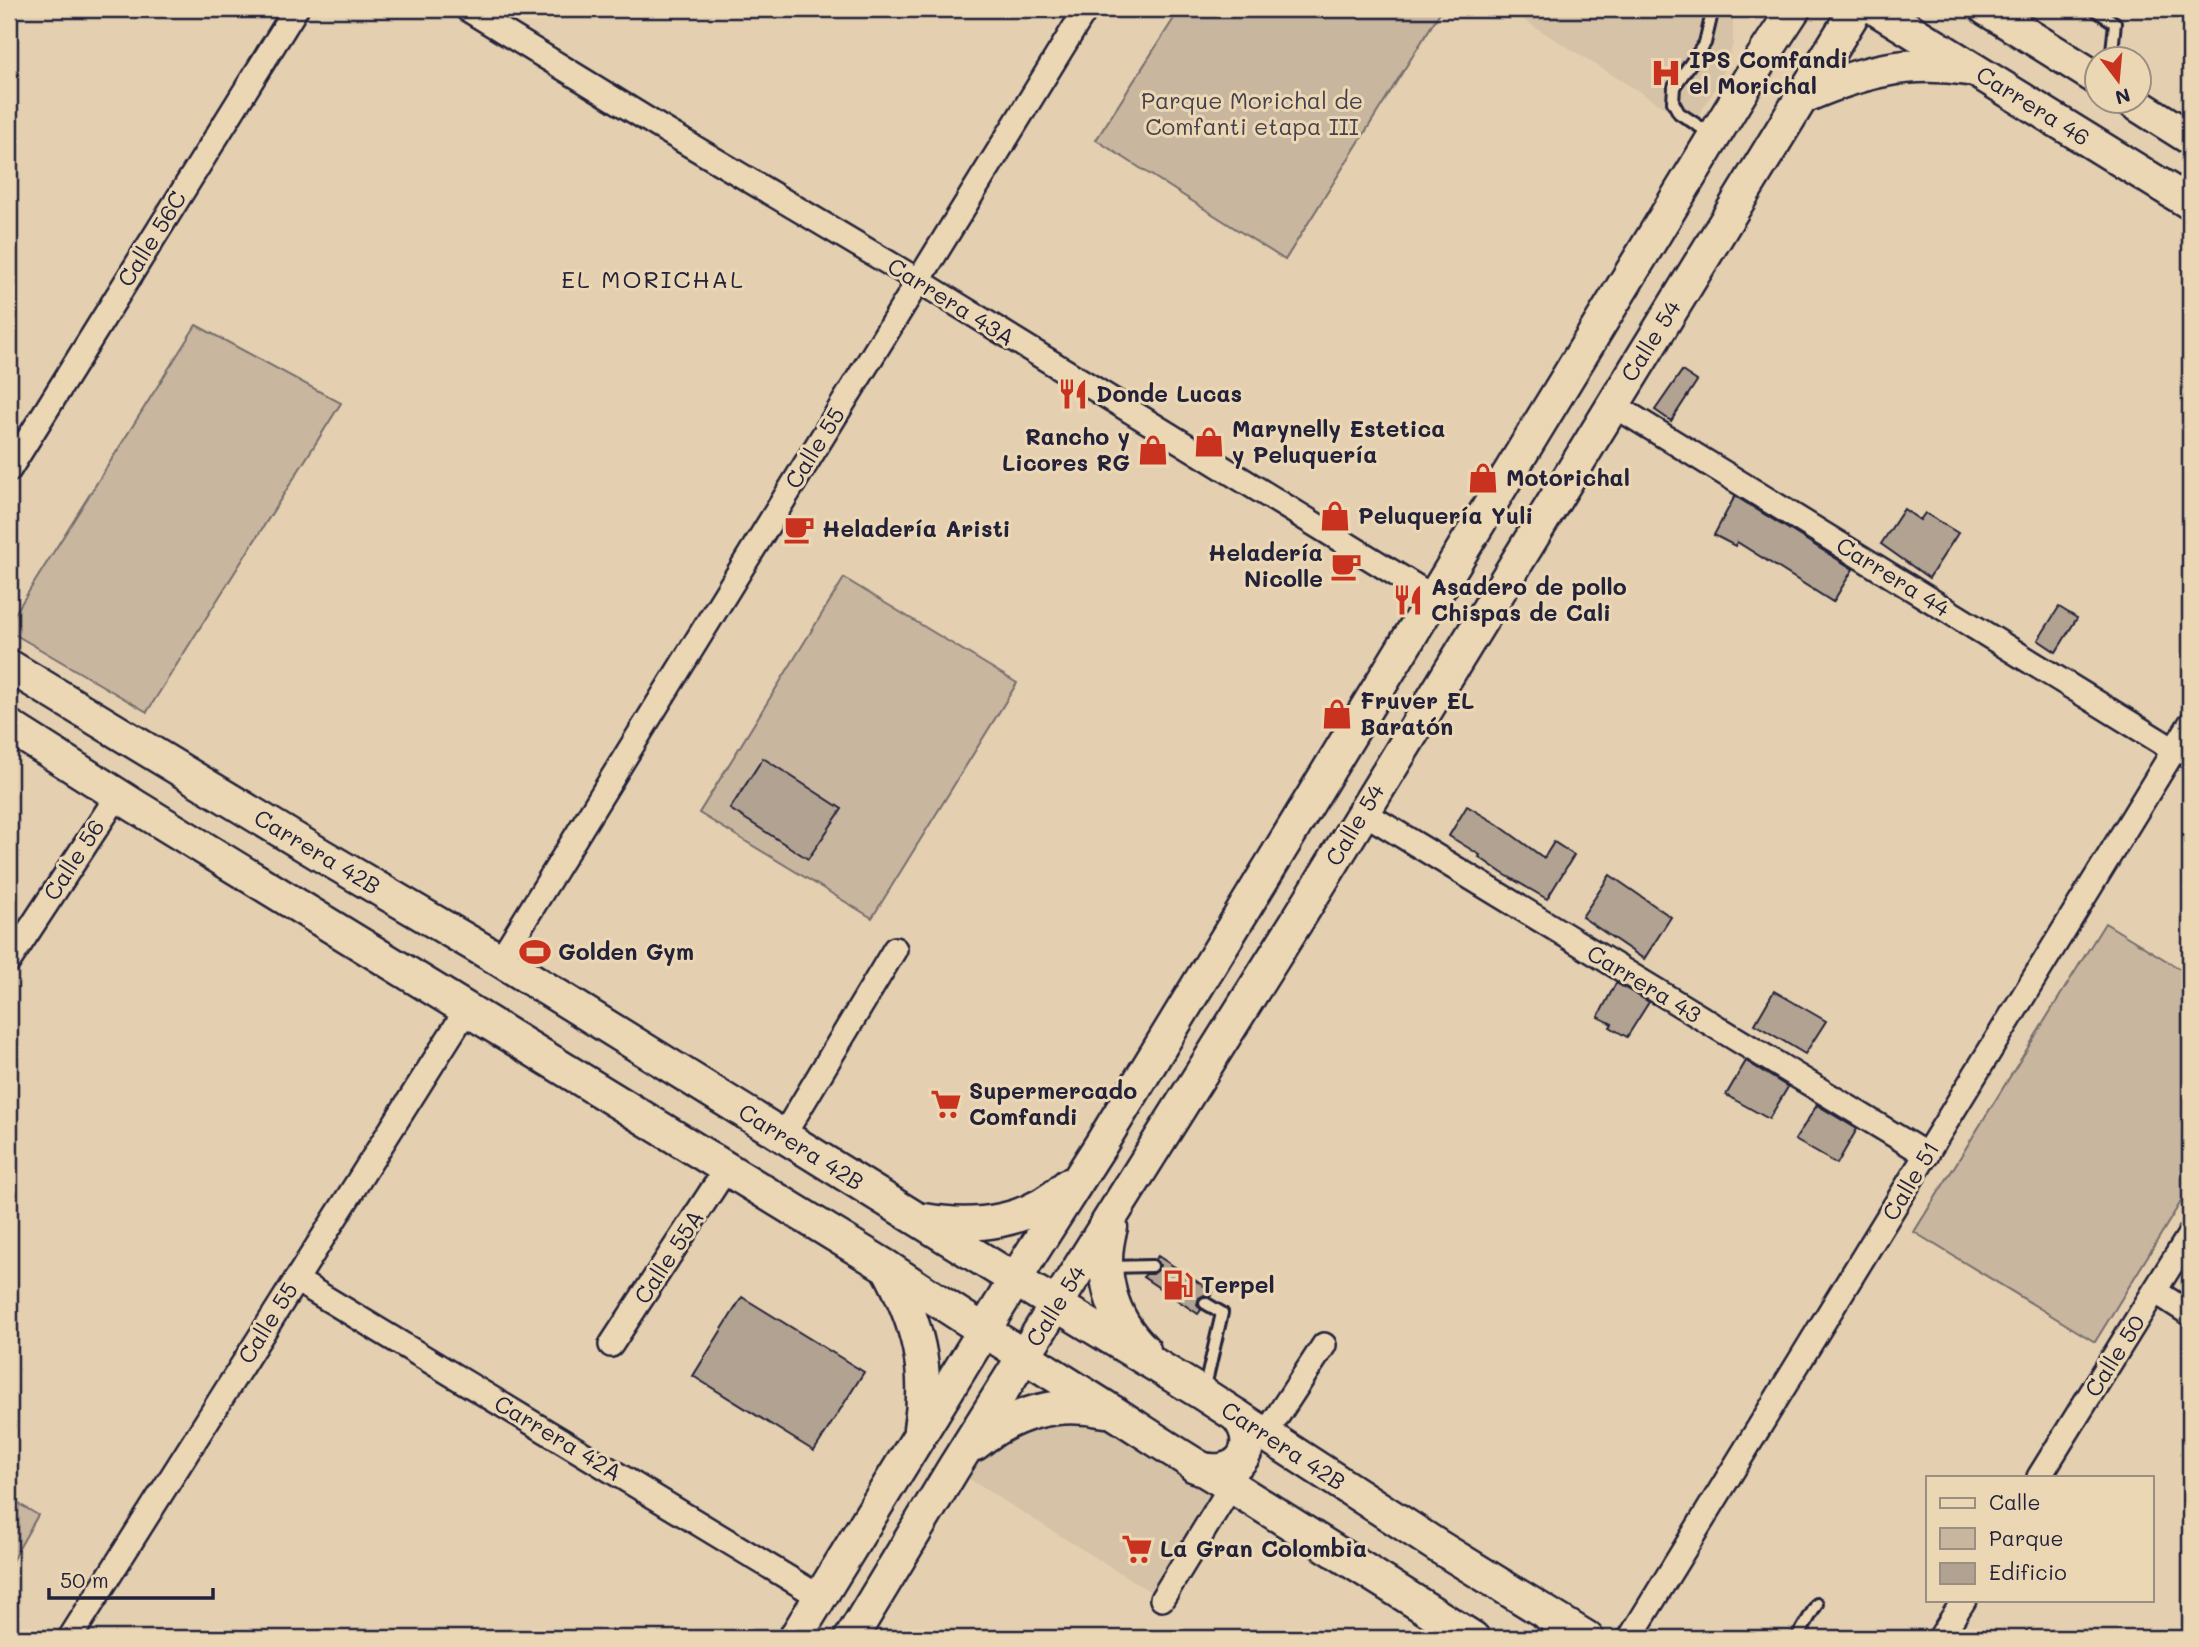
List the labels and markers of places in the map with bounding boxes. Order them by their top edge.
place label: IPS Comfandi el Morichal [1689,44,1848,100]
hospital icon: IPS Comfandi el Morichal [1649,56,1683,90]
restaurant icon: Donde Lucas [1056,377,1090,411]
place label: Donde Lucas [1096,378,1242,408]
place label: Marynelly Estetica y Peluquería [1232,413,1445,469]
place label: Rancho y Licores RG [1002,421,1130,477]
shop icon: Marynelly Estetica y Peluquería [1192,425,1226,459]
shop icon: Rancho y Licores RG [1136,433,1170,467]
shop icon: Motorichal [1466,461,1500,495]
place label: Motorichal [1506,462,1630,492]
shop icon: Peluquería Yuli [1318,499,1352,533]
place label: Peluquería Yuli [1358,500,1533,530]
cafe icon: Heladería Aristi [782,512,816,546]
place label: Heladería Aristi [822,513,1011,543]
place label: Heladería Nicolle [1208,537,1323,593]
cafe icon: Heladería Nicolle [1329,549,1363,583]
place label: Asadero de pollo Chispas de Cali [1431,571,1627,627]
restaurant icon: Asadero de pollo Chispas de Cali [1391,583,1425,617]
place label: Fruver EL Baratón [1360,685,1474,741]
shop icon: Fruver EL Baratón [1320,697,1354,731]
sports icon: Golden Gym [518,935,552,969]
place label: Golden Gym [558,936,694,966]
place label: Supermercado Comfandi [969,1075,1137,1131]
supermarket icon: Supermercado Comfandi [929,1087,963,1121]
fuel station icon: Terpel [1161,1268,1195,1302]
place label: Terpel [1201,1269,1275,1299]
supermarket icon: La Gran Colombia [1120,1532,1154,1566]
place label: La Gran Colombia [1160,1533,1367,1563]

